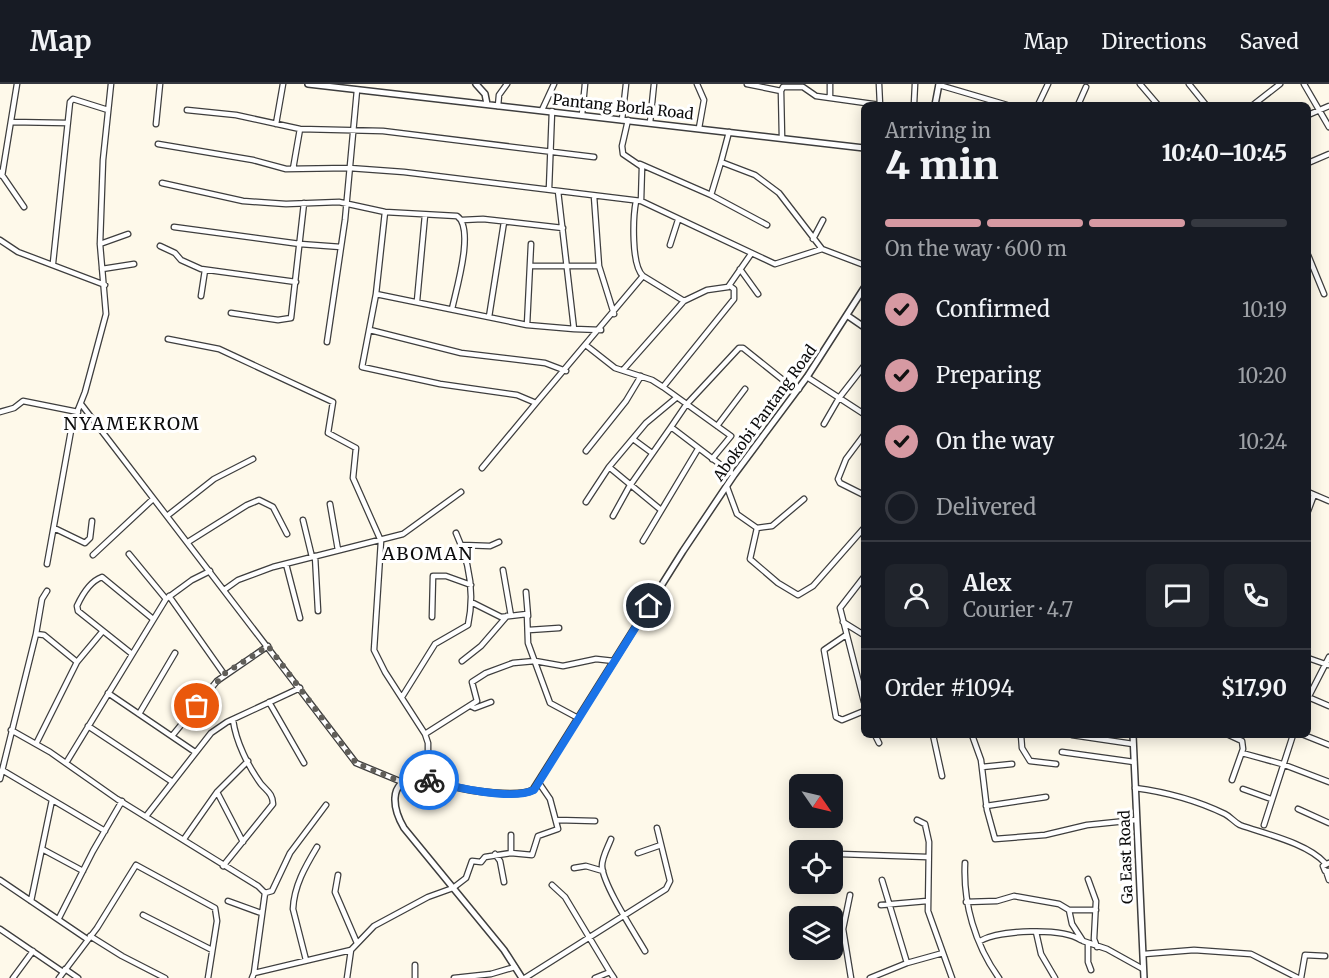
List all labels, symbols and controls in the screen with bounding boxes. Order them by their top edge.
text: Map [30,23,92,59]
text: Map [1024,28,1068,55]
text: Directions [1101,28,1206,55]
text: Saved [1239,28,1299,55]
street label: Pantang Borla Road [552,90,695,123]
text: Arriving in [885,118,991,143]
text: 10:40–10:45 [1162,139,1287,167]
text: 4 min [885,141,999,190]
text: On the way · 600 m [885,236,1067,261]
icon: check [885,293,918,326]
text: Confirmed [936,295,1050,323]
text: 10:19 [1242,297,1287,322]
street label: Abokobi Pantang Road [708,341,820,485]
icon: check [885,359,918,392]
text: Preparing [936,361,1041,389]
text: 10:20 [1237,363,1287,388]
district label: NYAMEKROM [64,412,200,435]
icon: check [885,425,918,458]
text: On the way [936,427,1054,455]
text: 10:24 [1238,429,1287,454]
text: Delivered [936,493,1036,521]
district label: ABOMAN [381,542,474,565]
button: person [885,564,948,627]
button: chat [1146,564,1209,627]
button: phone [1224,564,1287,627]
text: Alex [963,569,1012,597]
pin [623,580,674,631]
icon: home [632,589,665,622]
text: Courier · 4.7 [963,597,1073,622]
text: Order #1094 [885,674,1014,702]
text: $17.90 [1221,674,1287,702]
pin [171,680,222,731]
icon: bag [180,689,213,722]
courier [399,750,459,810]
icon: bike [413,764,446,797]
north arrow [789,774,843,828]
map controls [789,774,843,960]
street label: Ga East Road [1114,810,1137,904]
button: locate [789,840,843,894]
button: layers [789,906,843,960]

